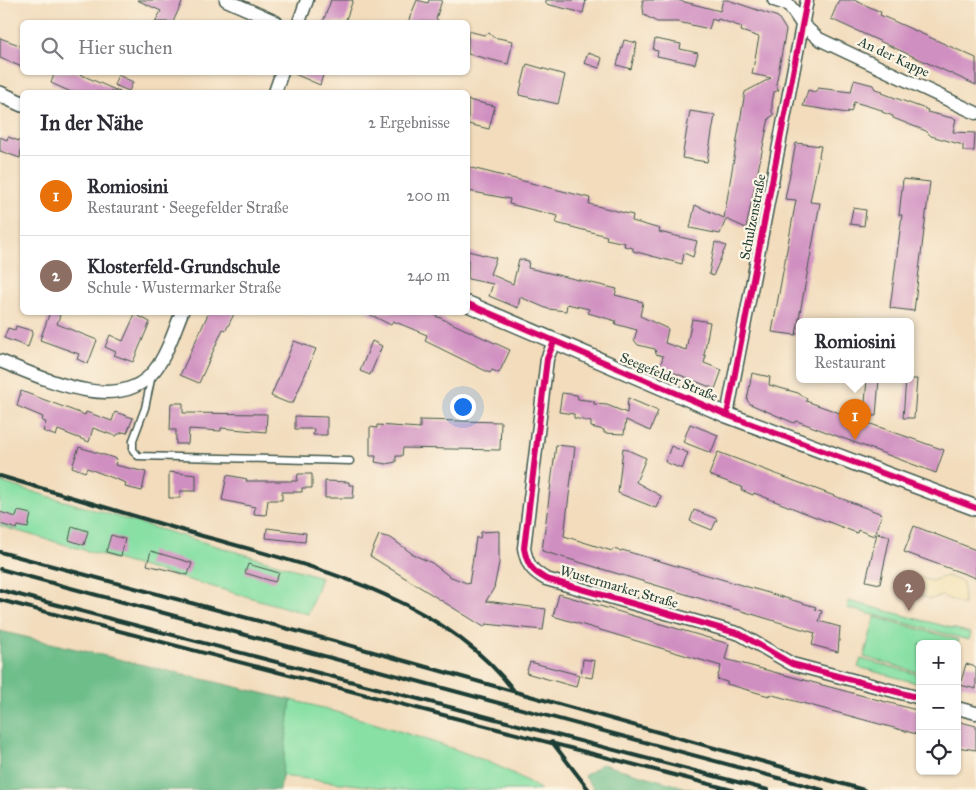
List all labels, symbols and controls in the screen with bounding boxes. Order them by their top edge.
search box [20,20,470,75]
street label: An der Kappe [855,33,933,81]
icon: search [38,34,66,62]
text: Hier suchen [78,36,172,59]
text: In der Nähe [40,110,143,136]
text: 2 Ergebnisse [368,113,450,132]
street label: Schulzenstraße [736,172,770,261]
text: Romiosini [87,175,168,198]
text: 1 [53,186,59,205]
text: 200 m [407,186,450,205]
text: Restaurant · Seegefelder Straße [87,198,289,217]
text: Klosterfeld-Grundschule [87,255,280,278]
text: 2 [52,266,60,285]
text: 240 m [407,266,450,285]
text: Schule · Wustermarker Straße [87,278,281,297]
popup [796,318,914,383]
text: Romiosini [814,330,896,353]
street label: Seegefelder Straße [618,349,721,405]
text: Restaurant [814,353,886,372]
your location [450,394,476,420]
pin: 1 [839,399,871,440]
street label: Wustermarker Straße [558,562,680,612]
pin: 2 [893,570,925,611]
map controls [916,640,961,775]
button: + [916,640,961,685]
button: − [916,685,961,730]
button: locate [916,730,961,775]

